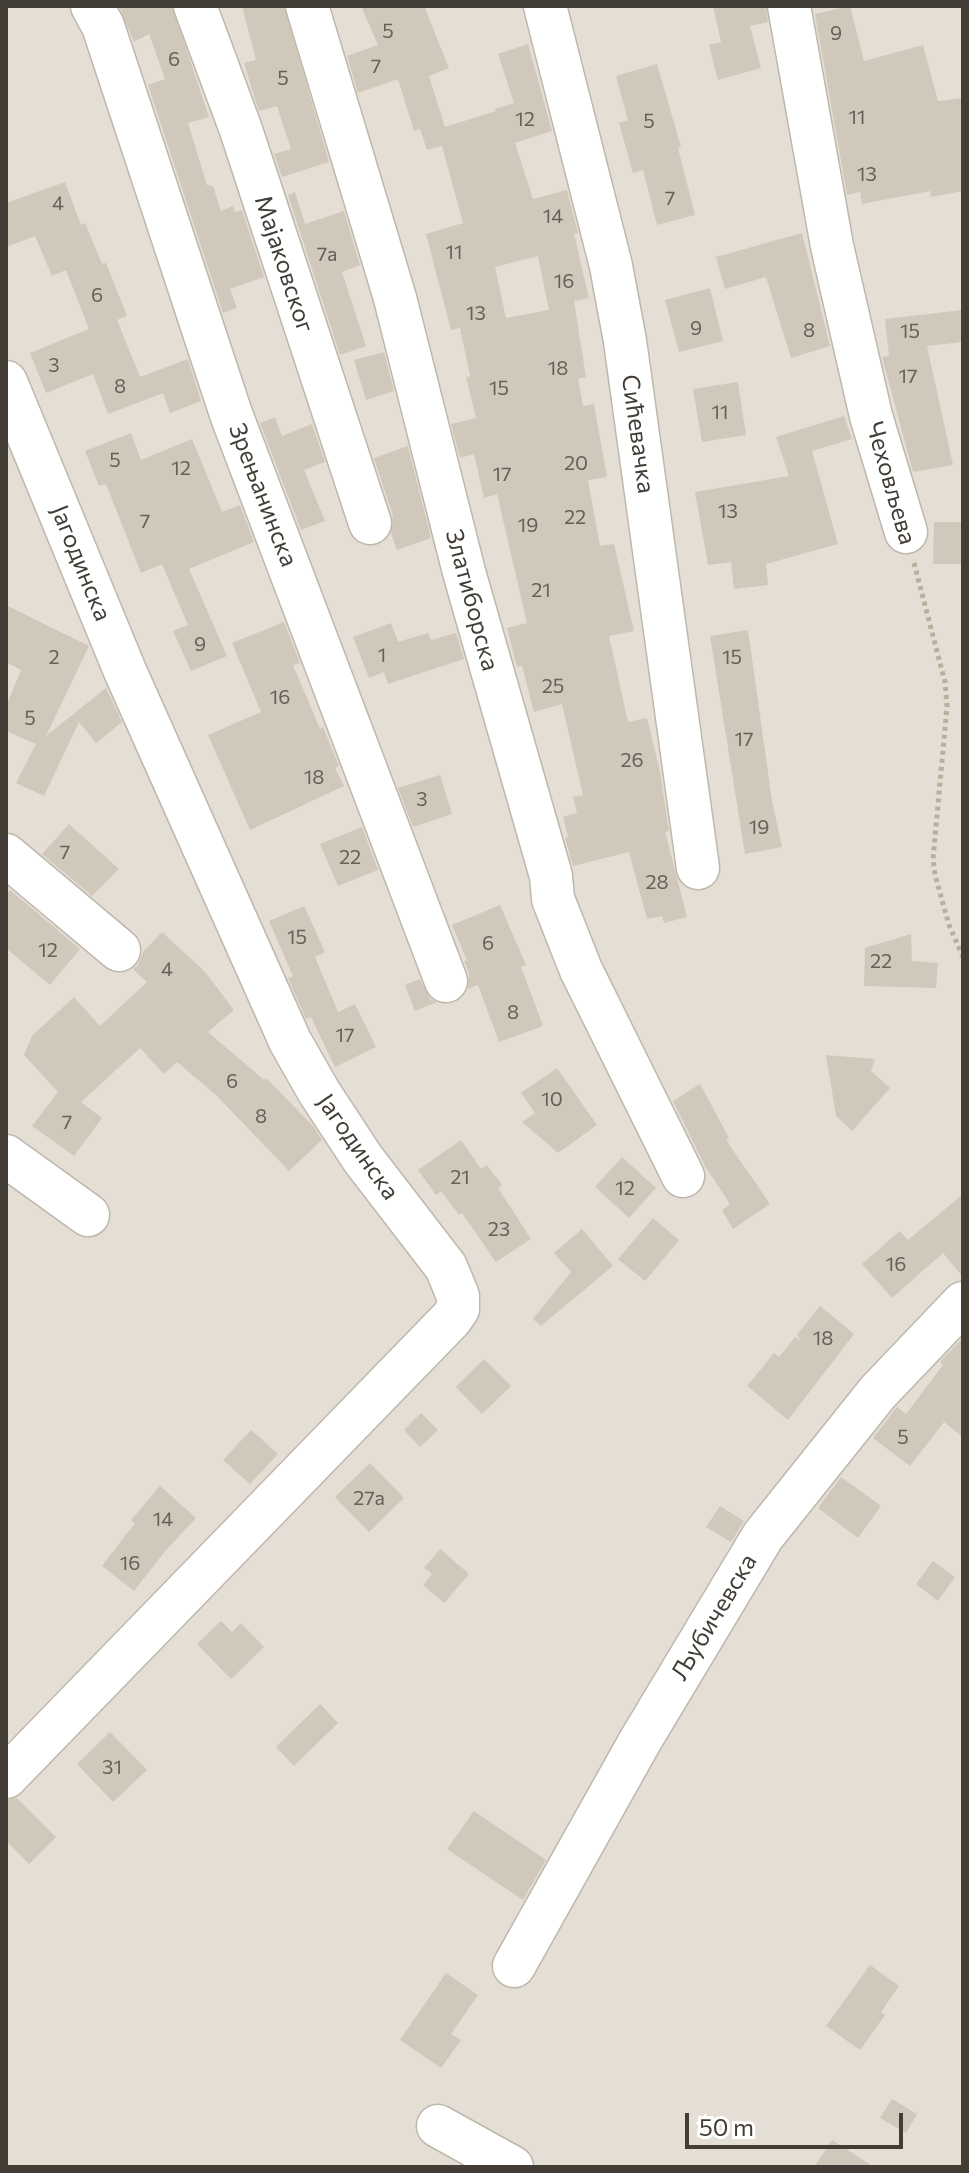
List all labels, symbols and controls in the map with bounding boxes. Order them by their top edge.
house number: 5 [382,19,394,43]
house number: 9 [830,21,842,45]
house number: 6 [168,47,180,71]
house number: 7 [371,54,381,78]
house number: 5 [277,66,289,90]
house number: 11 [848,105,866,129]
house number: 12 [515,107,535,131]
house number: 5 [643,109,655,133]
house number: 13 [857,162,877,186]
house number: 7 [665,186,675,210]
house number: 4 [52,191,64,215]
street label: Мајаковског [248,192,320,336]
house number: 14 [543,204,563,228]
house number: 11 [445,240,463,264]
house number: 7a [317,242,337,266]
house number: 16 [554,269,574,293]
house number: 6 [91,283,103,307]
house number: 13 [466,301,486,325]
house number: 9 [690,316,702,340]
house number: 8 [803,318,815,342]
house number: 15 [900,319,920,343]
house number: 3 [48,353,60,377]
house number: 18 [548,356,568,380]
house number: 17 [898,364,918,388]
street label: Сићевачка [615,373,661,495]
house number: 8 [114,374,126,398]
house number: 15 [489,376,509,400]
house number: 11 [711,400,729,424]
street label: Чеховљева [860,418,922,548]
street label: Зрењанинска [222,419,304,571]
house number: 5 [109,448,121,472]
house number: 20 [564,451,588,475]
house number: 12 [171,456,191,480]
house number: 17 [492,462,512,486]
house number: 13 [718,499,738,523]
street label: Јагодинска [45,501,117,625]
house number: 22 [564,505,586,529]
house number: 7 [140,509,150,533]
house number: 19 [518,513,538,537]
street label: Златиборска [439,526,505,674]
house number: 21 [531,578,551,602]
house number: 9 [194,632,206,656]
house number: 1 [378,643,386,667]
house number: 2 [48,645,60,669]
house number: 15 [722,645,742,669]
house number: 25 [542,674,564,698]
house number: 16 [270,685,290,709]
house number: 5 [24,706,36,730]
house number: 17 [734,727,754,751]
house number: 26 [620,748,644,772]
house number: 18 [304,765,324,789]
house number: 3 [416,787,428,811]
house number: 19 [749,815,769,839]
house number: 7 [60,840,70,864]
house number: 22 [339,845,361,869]
house number: 28 [645,870,669,894]
house number: 15 [287,925,307,949]
house number: 6 [482,931,494,955]
house number: 12 [38,938,58,962]
house number: 22 [870,949,892,973]
house number: 4 [161,957,173,981]
house number: 8 [507,1000,519,1024]
house number: 17 [335,1023,355,1047]
house number: 6 [226,1069,238,1093]
house number: 10 [541,1087,563,1111]
street label: Јагодинска [311,1089,405,1205]
house number: 8 [255,1104,267,1128]
house number: 7 [62,1110,72,1134]
house number: 21 [450,1165,470,1189]
house number: 12 [615,1176,635,1200]
house number: 23 [488,1217,510,1241]
house number: 16 [886,1252,906,1276]
house number: 18 [813,1326,833,1350]
house number: 5 [897,1425,909,1449]
house number: 27a [353,1486,385,1510]
house number: 14 [153,1507,173,1531]
street label: Љубичевска [665,1549,763,1685]
house number: 16 [120,1551,140,1575]
house number: 31 [102,1755,122,1779]
scale bar [689,2097,907,2147]
text: 50 m [699,2112,754,2141]

